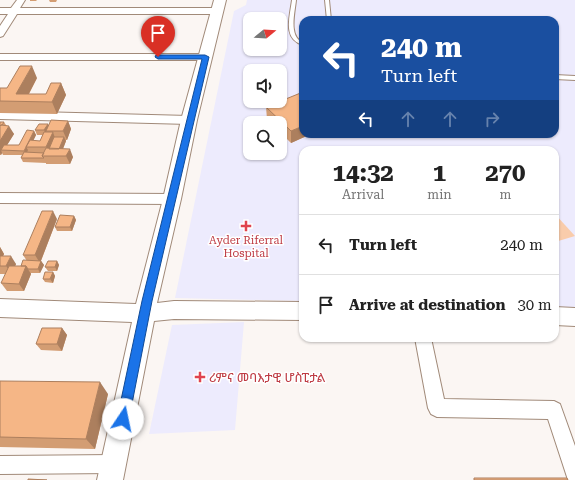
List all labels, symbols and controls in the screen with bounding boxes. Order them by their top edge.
north arrow [243,12,287,56]
map controls [243,12,287,160]
pin [141,16,175,57]
icon: arrive [147,22,169,44]
text: 240 m [381,31,462,64]
icon: left [315,32,367,84]
button: sound [243,64,287,108]
text: Turn left [381,65,457,86]
icon: left [355,108,377,130]
icon: ahead [397,108,419,130]
icon: ahead [439,108,461,130]
icon: right [481,108,503,130]
button: search [243,116,287,160]
text: 14:32 [333,159,394,187]
text: 1 [433,159,446,187]
text: 270 [485,159,526,187]
text: Arrival [342,187,384,202]
text: min [427,187,452,202]
text: m [499,187,511,202]
marker: Ayder Riferral Hospital [240,220,252,232]
place label: Ayder Riferral Hospital [209,234,283,260]
icon: left [315,234,337,256]
text: Turn left [349,236,417,254]
text: 240 m [500,236,543,254]
icon: arrive [315,294,337,316]
text: Arrive at destination [349,296,505,314]
text: 30 m [517,296,552,314]
place label: ሪምና መባእታዊ ሆስፒታል [209,370,326,385]
marker: ሪምና መባእታዊ ሆስፒታል [194,371,206,383]
position arrow [102,398,144,440]

